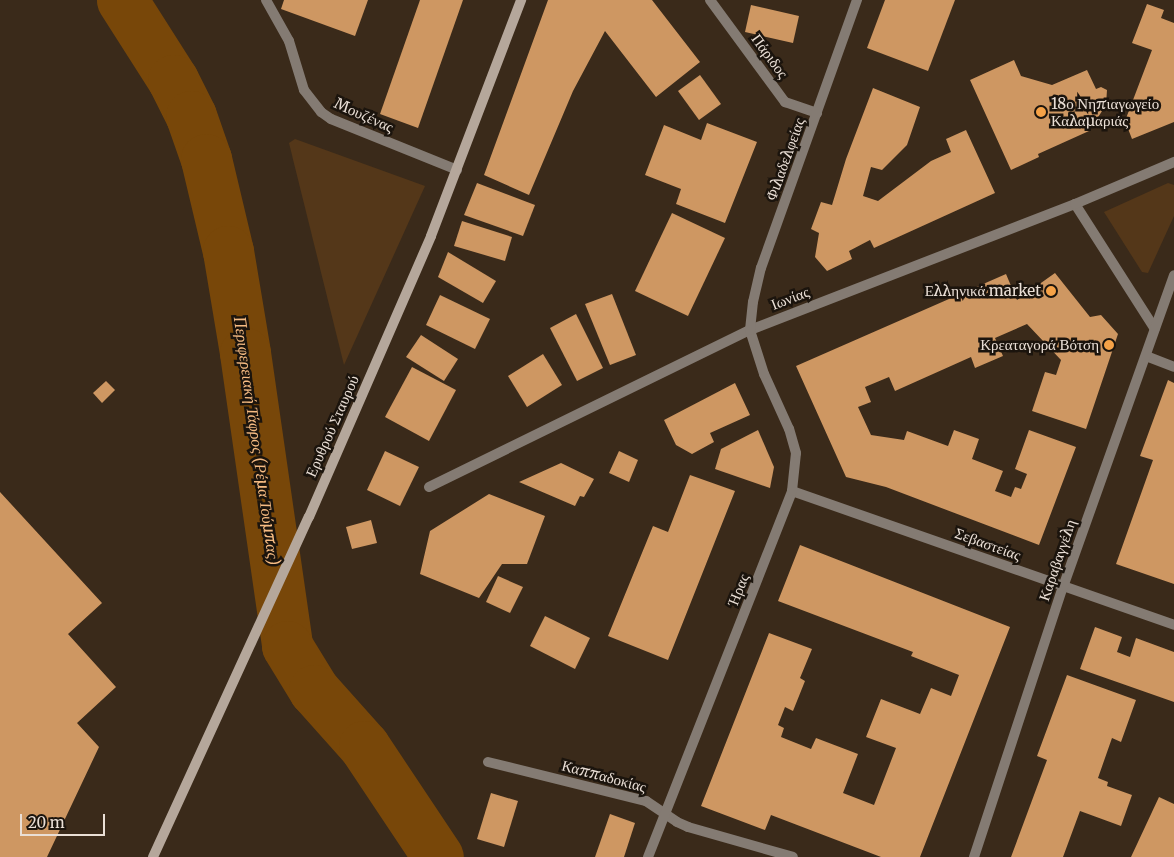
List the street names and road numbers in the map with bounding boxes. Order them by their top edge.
street label: Πάριδος [748,30,792,82]
street label: Μουζένας [332,94,396,136]
street label: Φιλαδελφείας [762,115,808,203]
street label: Ιωνίας [768,283,812,313]
street label: Ερυθρού Σταυρού [302,372,362,480]
street label: Καραβαγγέλη [1035,517,1079,603]
street label: Σεβαστείας [953,524,1023,564]
street label: Ήρας [723,571,753,609]
street label: Καππαδοκίας [560,756,648,796]

